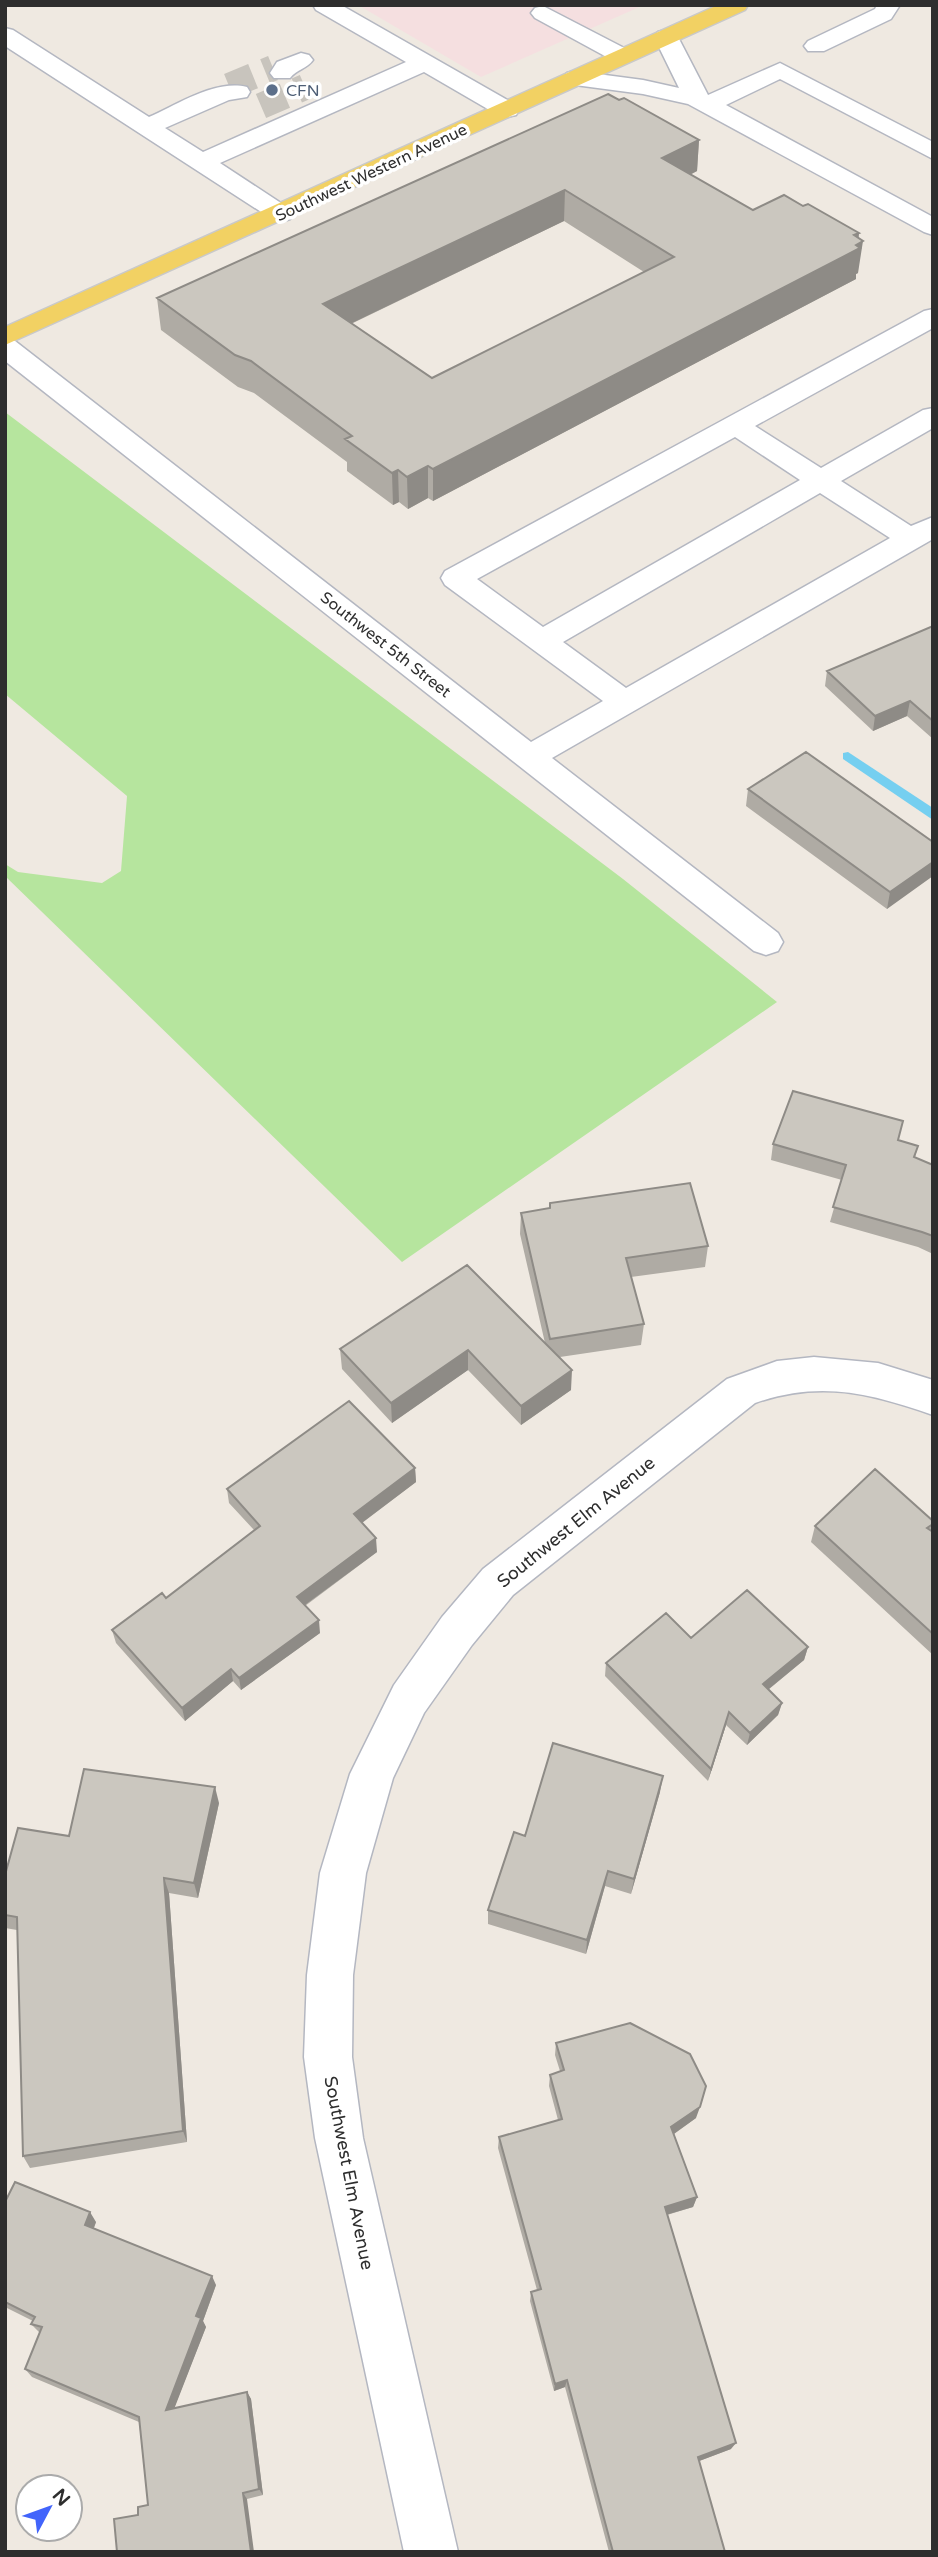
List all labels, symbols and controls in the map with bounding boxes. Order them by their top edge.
place label: CFN [286,81,320,101]
marker: CFN [264,82,280,98]
street label: Southwest Western Avenue [272,120,470,226]
street label: Southwest 5th Street [316,588,455,702]
street label: Southwest Elm Avenue [493,1452,659,1592]
street label: Southwest Elm Avenue [319,2074,379,2272]
north arrow [14,2473,84,2543]
text: N [48,2485,74,2510]

